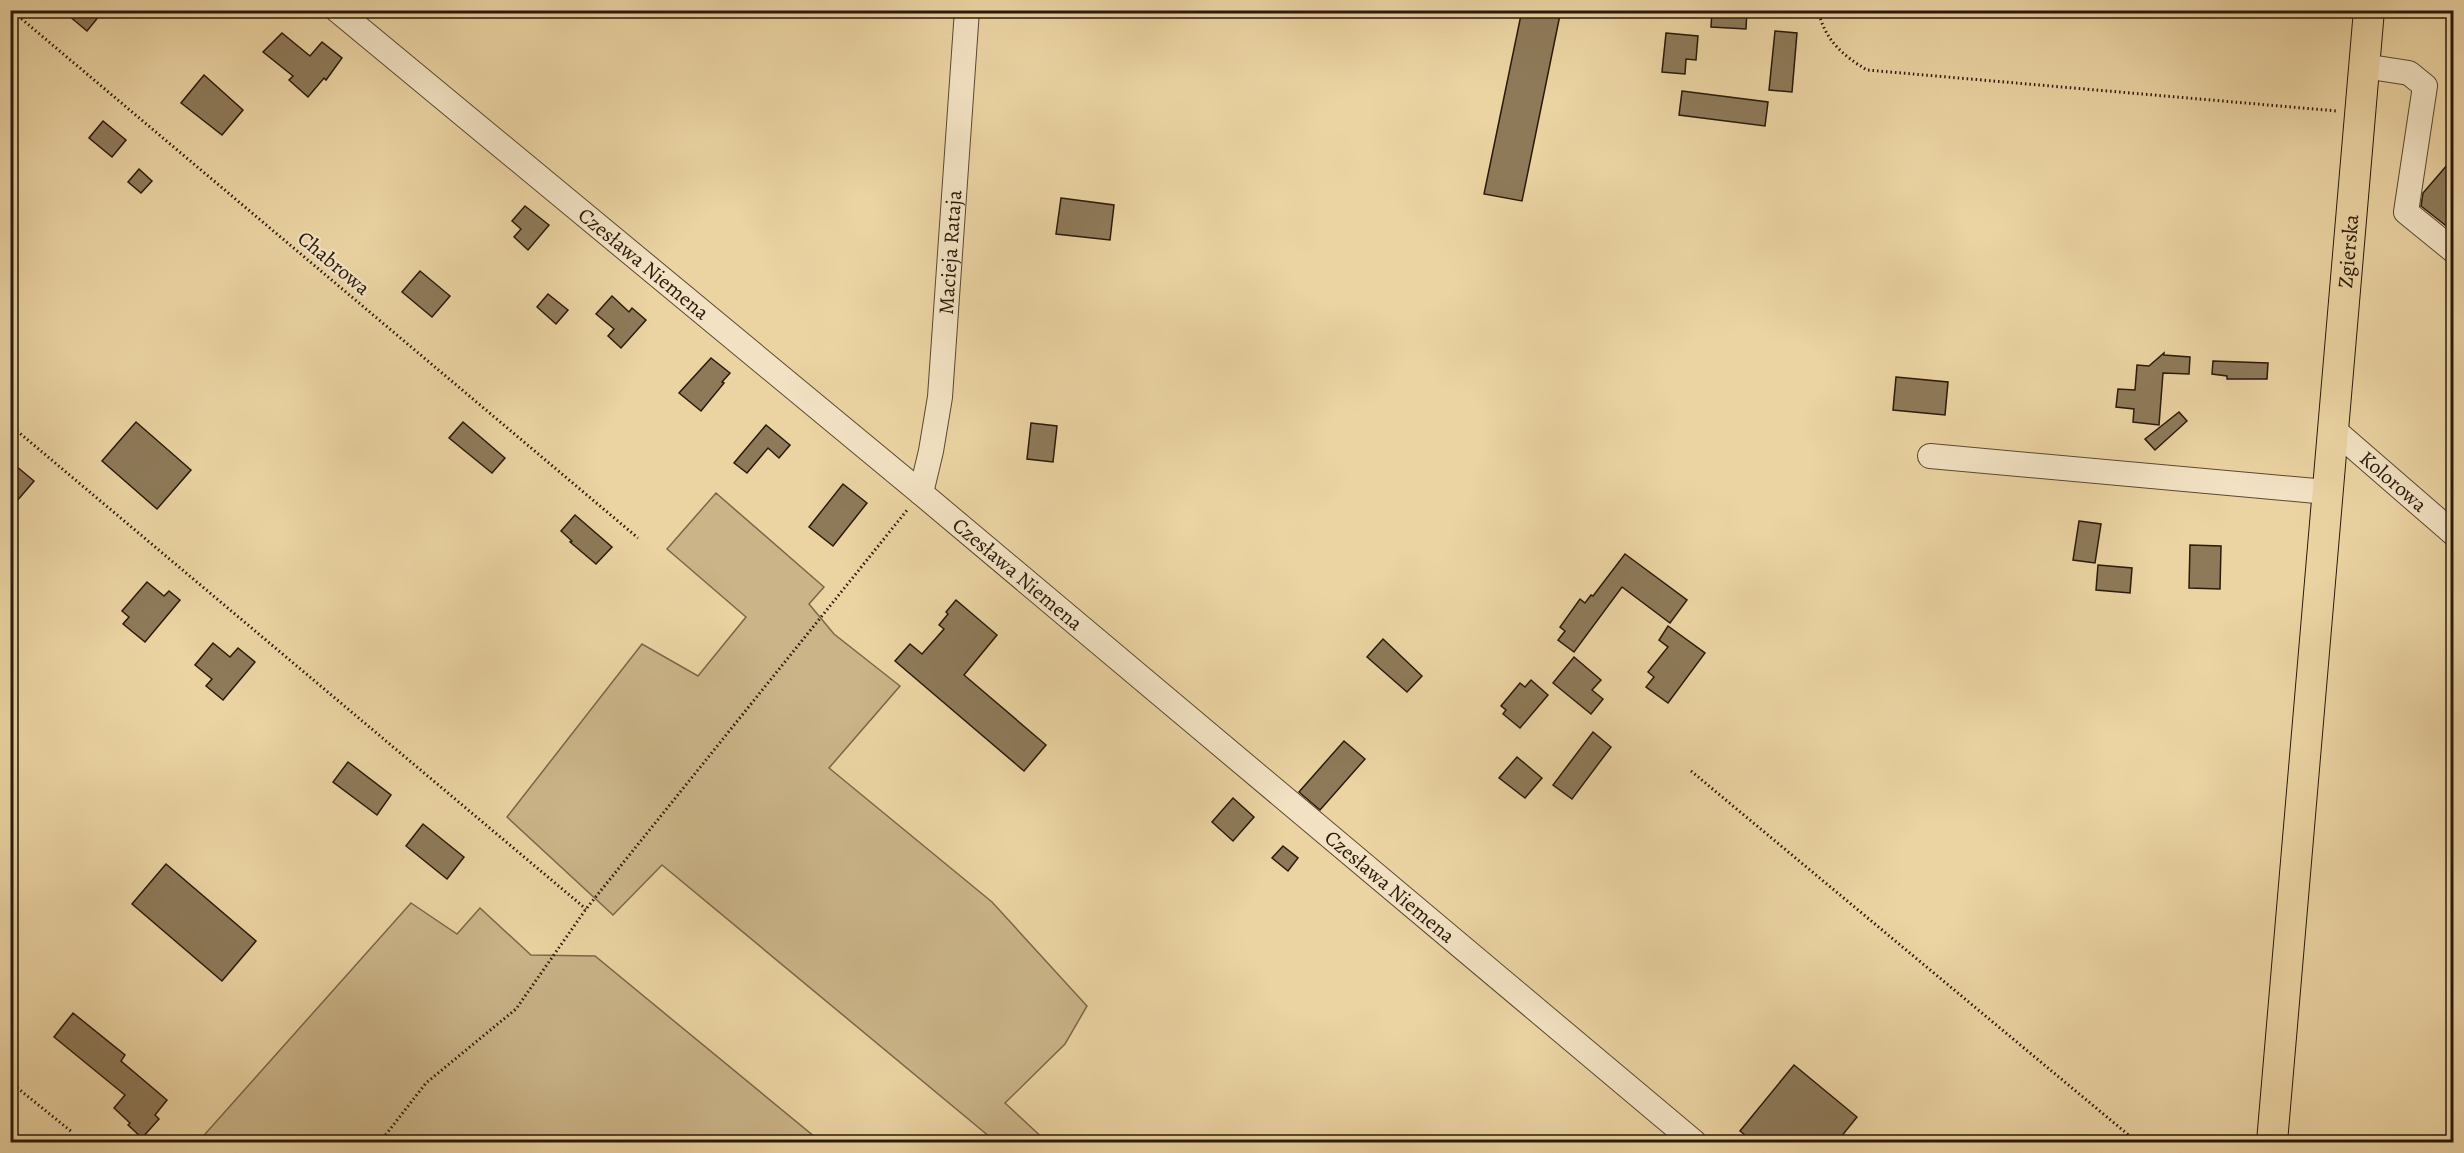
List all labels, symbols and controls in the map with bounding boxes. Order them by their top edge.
street label: Macieja Rataja [932,189,968,316]
street label: Czesława Niemena [572,201,715,326]
street label: Zgierska [2331,213,2365,289]
street label: Chabrowa [292,224,376,302]
street label: Kolorowa [2354,444,2433,519]
street label: Czesława Niemena [946,511,1089,637]
street label: Czesława Niemena [1319,824,1461,950]

